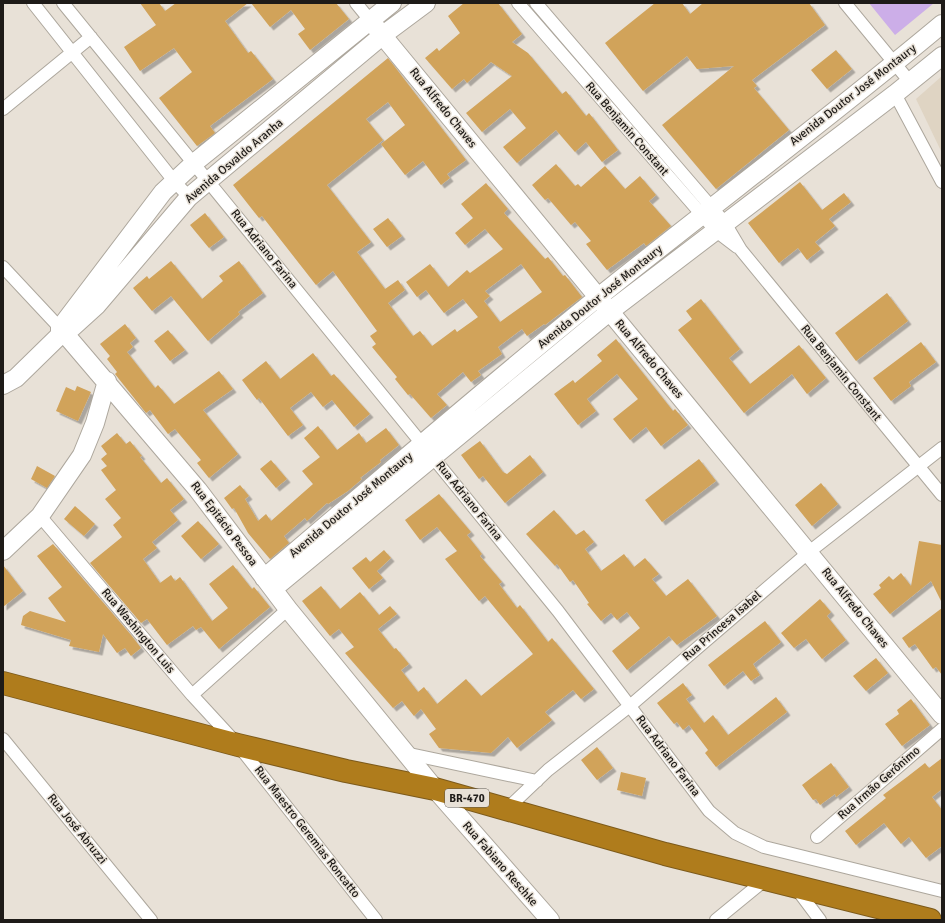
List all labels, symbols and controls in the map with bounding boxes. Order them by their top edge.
street label: Avenida Doutor José Montaury [787,41,920,149]
street label: Rua Alfredo Chaves [406,65,480,151]
street label: Rua Benjamin Constant [582,79,672,179]
street label: Avenida Osvaldo Aranha [182,116,286,206]
street label: Rua Adriano Farina [227,206,301,292]
street label: Avenida Doutor José Montaury [534,242,666,352]
street label: Rua Alfredo Chaves [612,316,686,402]
street label: Rua Benjamin Constant [798,322,884,424]
street label: Avenida Doutor José Montaury [286,449,416,561]
street label: Rua Adriano Farina [432,458,506,544]
street label: Rua Epitácio Pessoa [187,479,261,569]
street label: Rua Alfredo Chaves [818,565,892,651]
street label: Rua Washington Luis [98,585,178,677]
street label: Rua Princesa Isabel [680,587,765,664]
street label: Rua Adriano Farina [633,712,703,800]
street label: Rua Irmão Gerônimo [835,743,923,823]
street label: Rua Maestro Geremias Roncatto [251,763,363,901]
road number: BR-470 [445,789,489,807]
street label: Rua José Abruzzi [44,791,110,867]
street label: Rua Fabiano Reschke [459,818,541,910]

